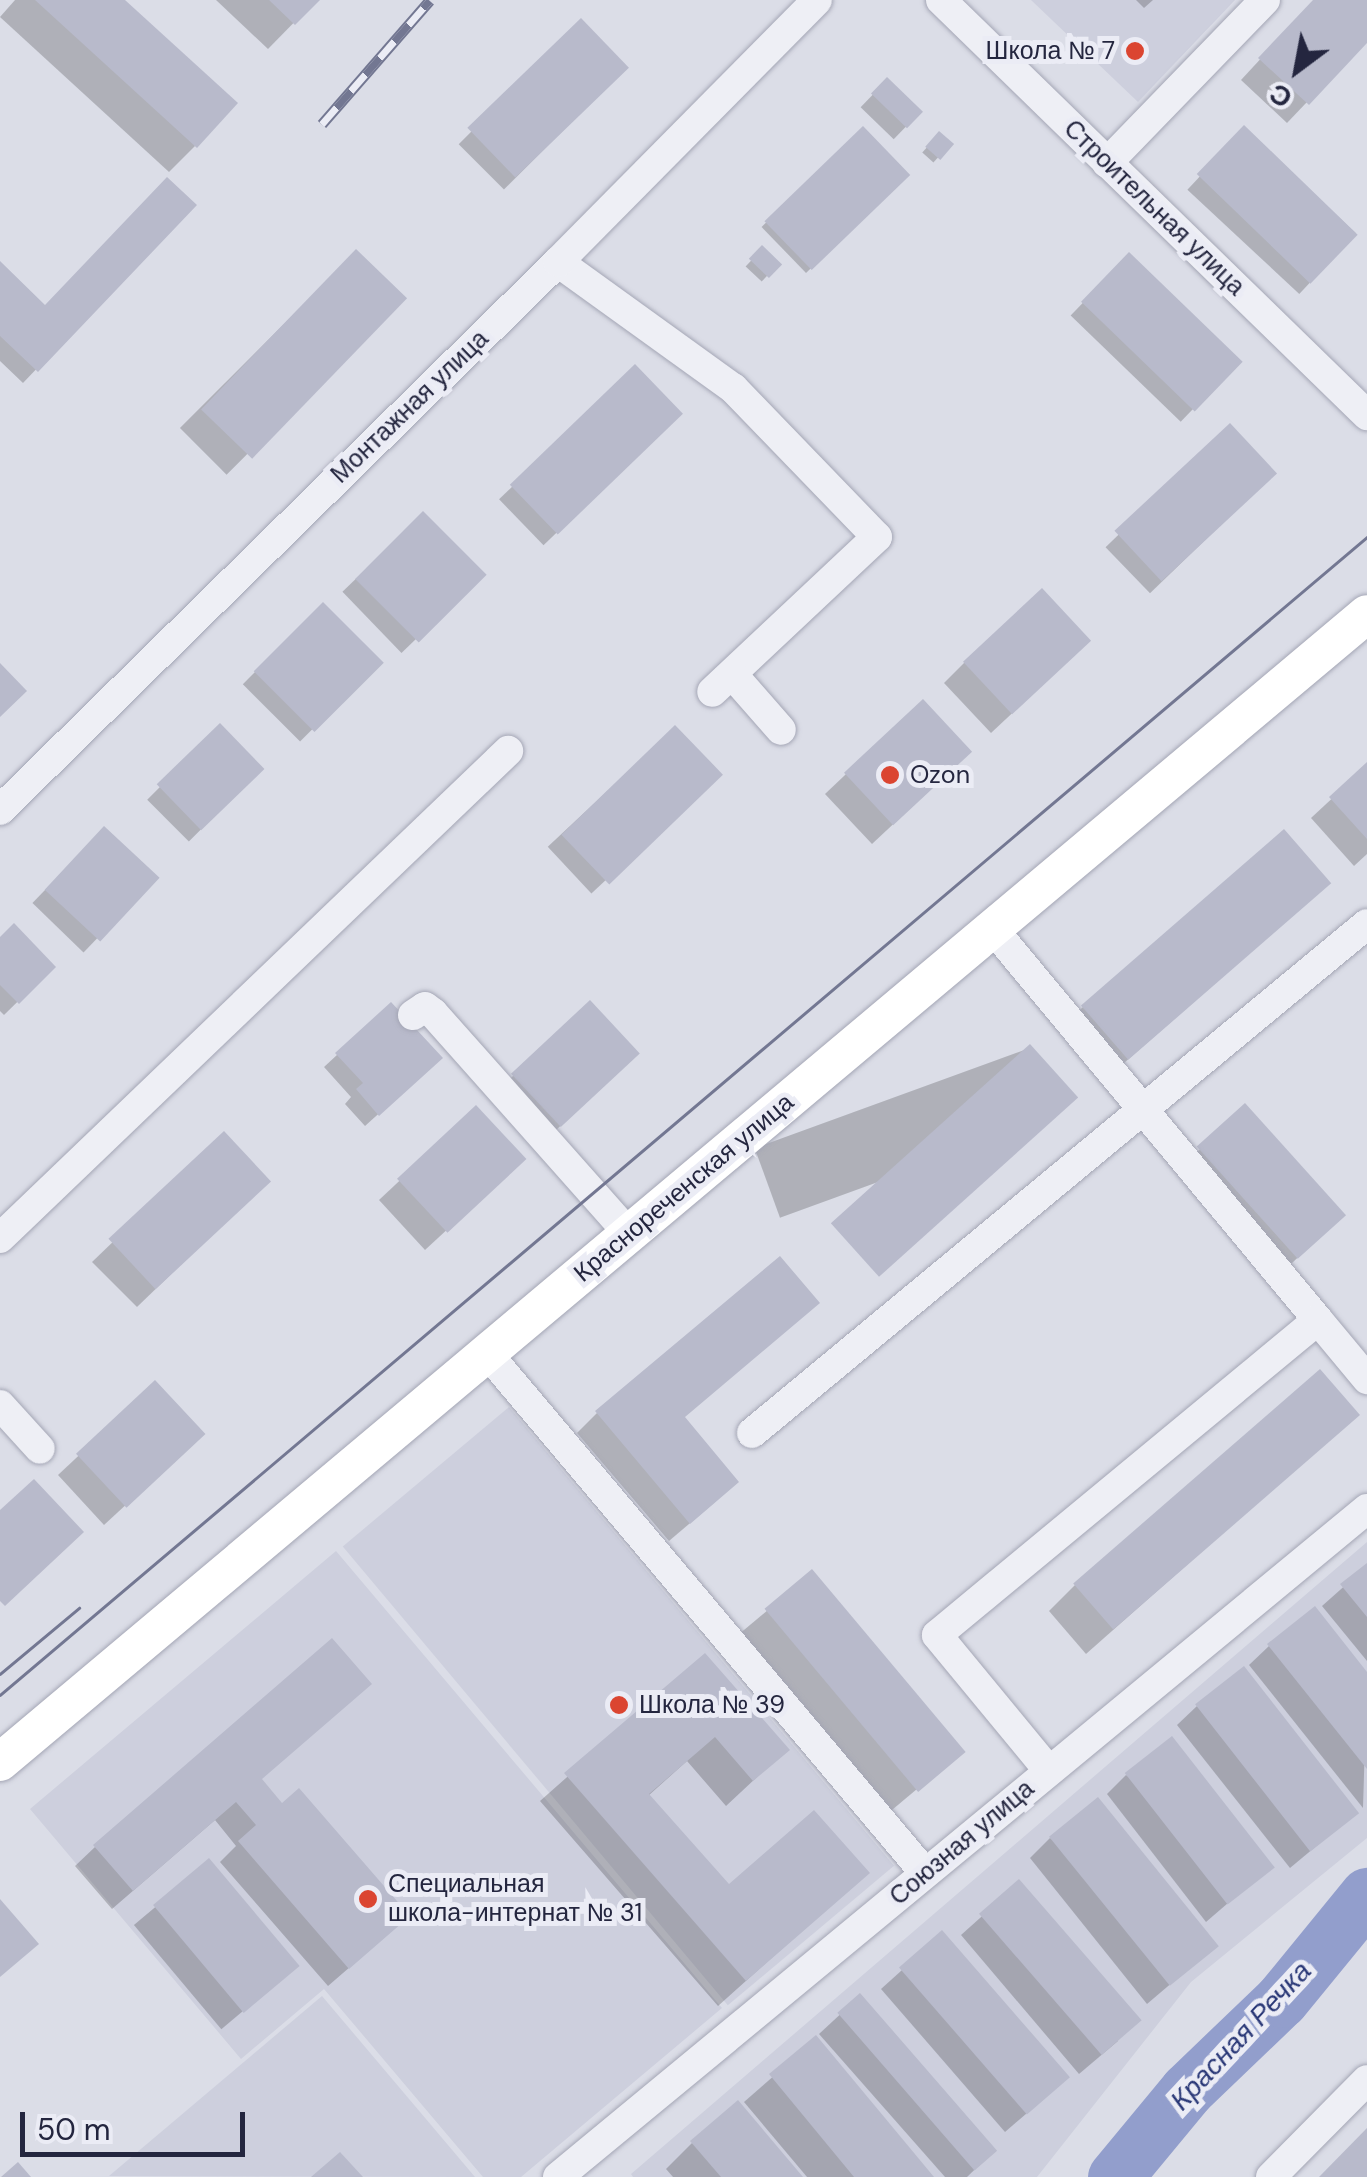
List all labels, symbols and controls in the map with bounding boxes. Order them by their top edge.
north arrow [1247,20,1347,120]
place label: Школа № 7 [986,36,1115,66]
marker: Школа № 7 [1124,40,1146,62]
text: С [1262,75,1299,117]
street label: Строительная улица [1057,114,1251,302]
street label: Монтажная улица [325,324,495,490]
place label: Ozon [910,760,970,790]
marker: Ozon [879,764,901,786]
street label: Краснореченская улица [568,1087,800,1289]
place label: Школа № 39 [639,1690,785,1720]
marker: Школа № 39 [608,1694,630,1716]
street label: Союзная улица [884,1774,1040,1912]
place label: Специальная школа-интернат № 31 [388,1870,642,1929]
marker: Специальная школа-интернат № 31 [357,1888,379,1910]
water label: Красная Речка [1164,1955,1318,2117]
scale bar [25,2092,250,2154]
text: 50 m [37,2110,111,2149]

